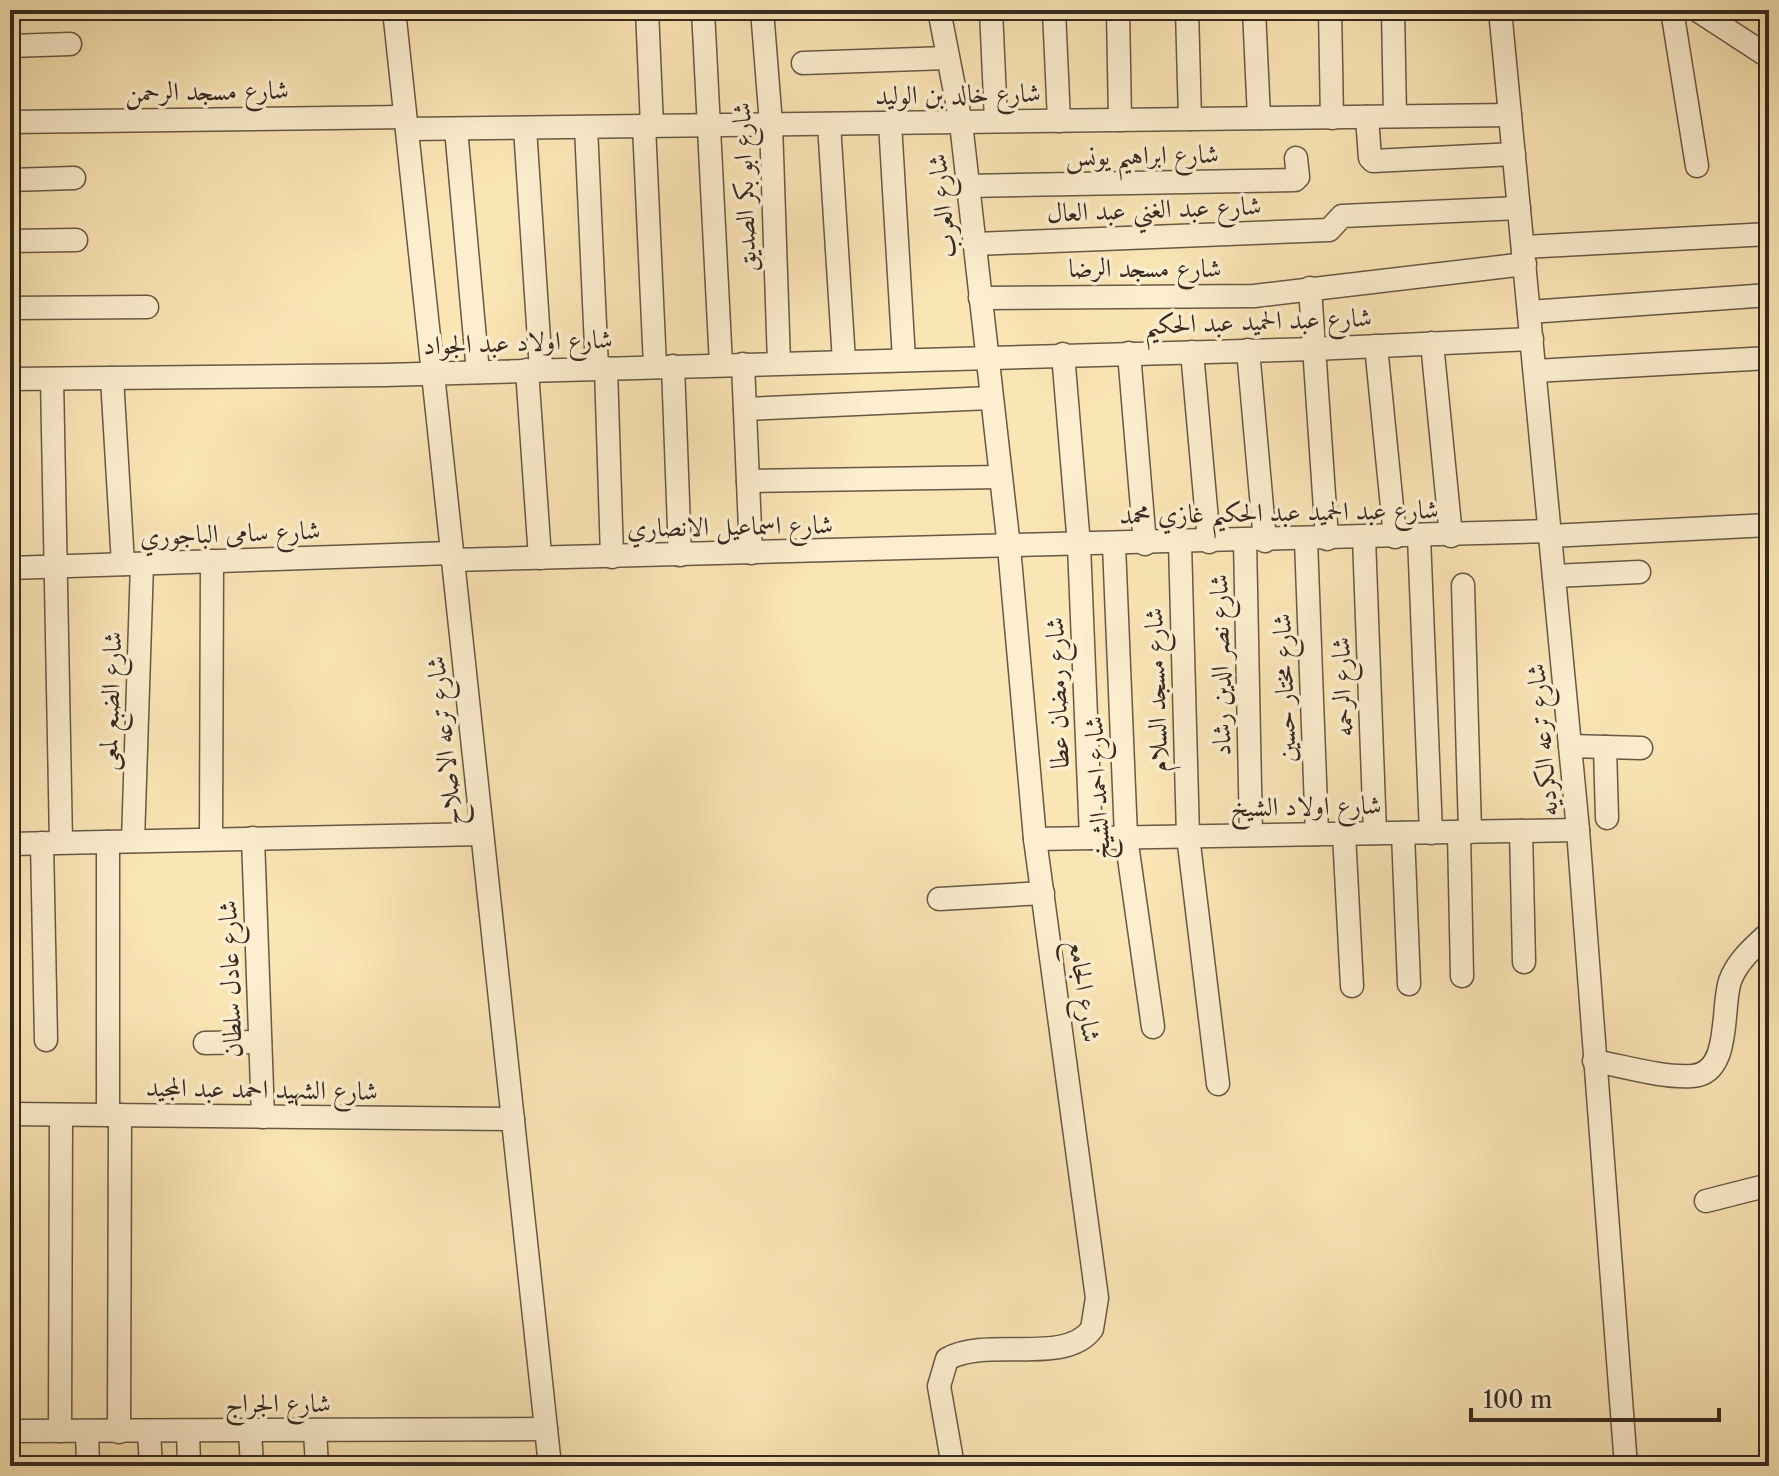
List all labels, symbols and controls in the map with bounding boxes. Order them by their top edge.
street label: شارع مسجد الرحمن [125,74,289,114]
street label: شارع خالد بن الوليد [875,77,1041,117]
street label: شارع ابو بكر الصديق [725,102,769,272]
street label: شارع ابراهيم يونس [1065,138,1219,182]
street label: شارع العرب [921,152,969,260]
street label: شارع عبد الغني عبد العال [1046,189,1262,237]
street label: شارع مسجد الرضا [1069,252,1221,290]
street label: شارع عبد الحميد عبد الحكيم [1144,301,1373,351]
street label: شارع اولاد عبد الجواد [423,323,614,367]
street label: شارع عبد الحميد عبد الحكيم غازي محمد [1119,493,1439,541]
street label: شارع اسماعيل الانصاري [627,508,834,550]
street label: شارع سامى الباجوري [139,514,321,558]
street label: شارع نصر الدين رشاد [1202,574,1244,756]
street label: شارع مسجد السلام [1137,607,1182,773]
street label: شارع مختار حسين [1265,613,1309,763]
street label: شارع رمضان عطا [1038,616,1082,769]
street label: شارع الضبع لمعى [92,631,136,771]
street label: شارع الرحمه [1324,636,1366,737]
street label: شارع ترعه الاصلاح [419,654,477,827]
street label: شارع ترعه الكرديه [1519,662,1571,818]
street label: شارع احمد الشيخ [1077,715,1125,861]
street label: شارع اولاد الشيخ [1230,789,1382,831]
street label: شارع عادل سلطان [211,900,255,1058]
street label: شارع الجامع [1054,938,1108,1045]
street label: شارع الشهيد احمد عبد المجيد [146,1071,378,1113]
scale bar [1471,1372,1719,1422]
text: 100 m [1483,1385,1552,1414]
street label: شارع الجراج [225,1387,331,1427]

